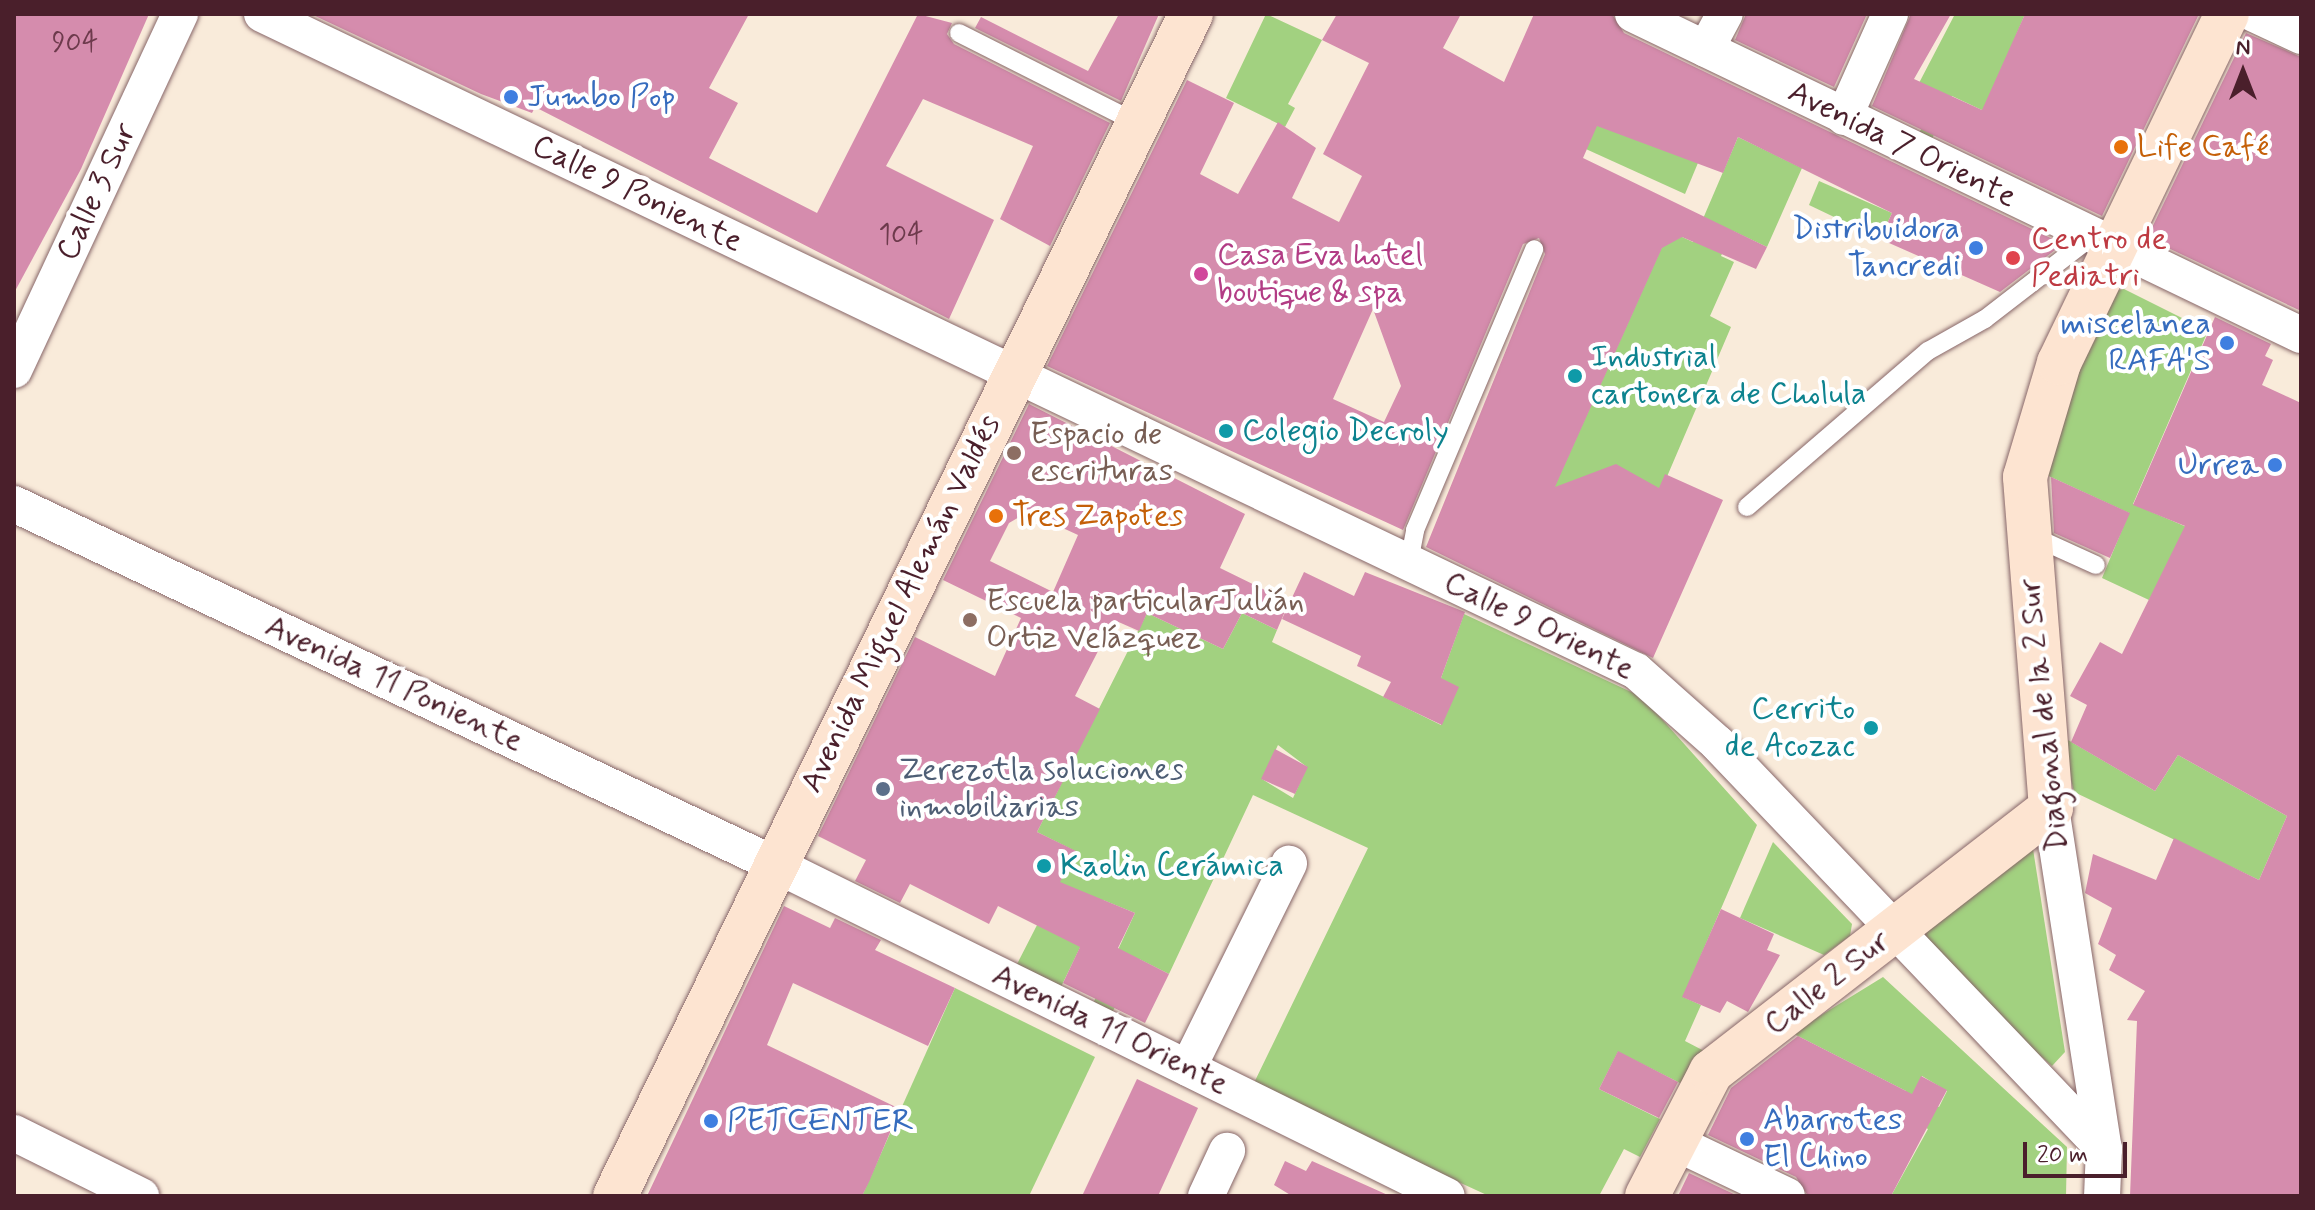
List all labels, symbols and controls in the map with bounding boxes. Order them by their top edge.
house number: 904 [52,27,98,61]
north arrow [2203,32,2283,112]
text: N [2236,34,2250,62]
street label: Avenida 7 Oriente [1782,73,2022,217]
place label: Jumbo Pop [527,78,673,116]
marker: Jumbo Pop [502,88,520,106]
street label: Calle 3 Sur [49,117,145,267]
street label: Calle 9 Poniente [526,126,748,262]
place label: Life Café [2137,128,2269,166]
marker: Life Café [2112,138,2130,156]
place label: Distribuidora Tancredi [1792,211,1960,286]
house number: 104 [878,219,924,253]
place label: Centro de Pediatri [2031,221,2167,296]
place label: Casa Eva hotel boutique & spa [1217,237,1422,312]
marker: Distribuidora Tancredi [1967,239,1985,257]
marker: Centro de Pediatri [2002,247,2024,269]
marker: Casa Eva hotel boutique & spa [1192,265,1210,283]
place label: miscelanea RAFA'S [2061,306,2211,381]
marker: miscelanea RAFA'S [2218,334,2236,352]
place label: Industrial cartonera de Cholula [1591,339,1866,414]
marker: Industrial cartonera de Cholula [1566,367,1584,385]
street label: Avenida Miguel Alemán Valdés [794,411,1008,797]
place label: Colegio Decroly [1242,412,1448,450]
place label: Espacio de escrituras [1030,416,1173,491]
marker: Colegio Decroly [1217,422,1235,440]
marker: Espacio de escrituras [1005,444,1023,462]
place label: Urrea [2178,446,2259,484]
marker: Urrea [2266,456,2284,474]
place label: Tres Zapotes [1012,497,1184,535]
marker: Tres Zapotes [987,507,1005,525]
street label: Calle 9 Oriente [1438,563,1640,689]
street label: Diagonal de la 2 Sur [2011,577,2077,853]
place label: Escuela particularJulián Ortiz Velázquez [986,583,1307,658]
street label: Avenida 11 Poniente [259,607,529,761]
marker: Escuela particularJulián Ortiz Velázquez [961,611,979,629]
place label: Cerrito de Acozac [1721,691,1855,766]
marker: Cerrito de Acozac [1862,719,1880,737]
place label: Zerezotla soluciones inmobiliarias [899,752,1169,827]
marker: Zerezotla soluciones inmobiliarias [874,780,892,798]
place label: Kaolin Cerámica [1060,847,1286,885]
marker: Kaolin Cerámica [1035,857,1053,875]
street label: Calle 2 Sur [1757,922,1897,1044]
street label: Avenida 11 Oriente [986,956,1234,1104]
place label: PETCENTER [727,1102,913,1140]
place label: Abarrotes El Chino [1763,1102,1902,1177]
marker: PETCENTER [702,1112,720,1130]
scale bar [2027,1126,2131,1176]
marker: Abarrotes El Chino [1738,1130,1756,1148]
text: 20 m [2037,1140,2088,1171]

